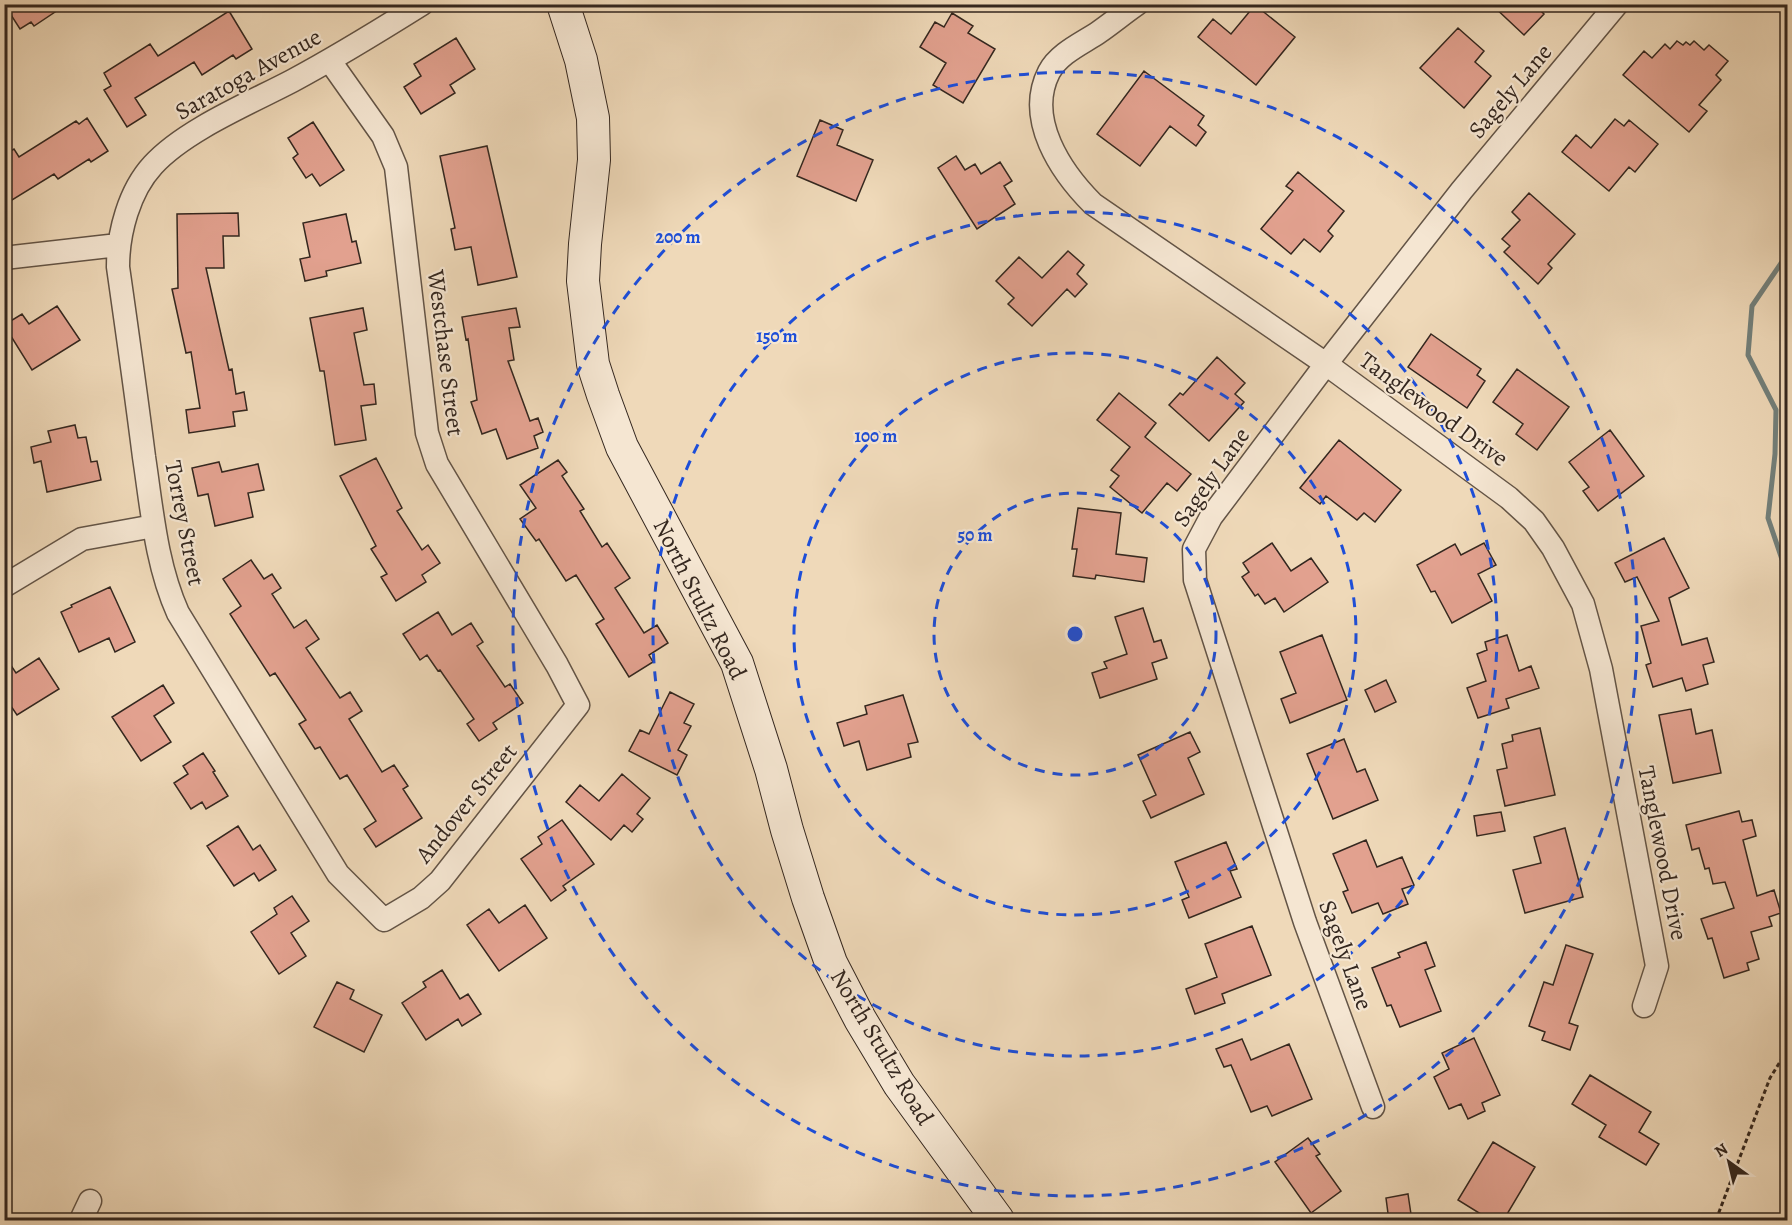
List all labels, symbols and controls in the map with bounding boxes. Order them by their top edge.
street label: Saratoga Avenue [169,21,327,127]
street label: Sagely Lane [1461,37,1559,145]
text: 200 m [655,225,701,249]
street label: Westchase Street [420,267,472,438]
text: 150 m [756,324,798,348]
street label: Tanglewood Drive [1353,344,1515,474]
street label: Sagely Lane [1165,421,1257,533]
text: 100 m [855,424,897,448]
street label: Torrey Street [157,458,213,588]
street label: North Stultz Road [646,513,754,685]
text: 50 m [958,523,992,547]
centre of rings [1065,624,1085,644]
street label: Andover Street [407,736,524,870]
street label: Tanglewood Drive [1630,763,1696,943]
street label: Sagely Lane [1311,896,1381,1014]
street label: North Stultz Road [823,963,941,1131]
north arrow [1699,1132,1759,1192]
text: N [1710,1138,1732,1163]

